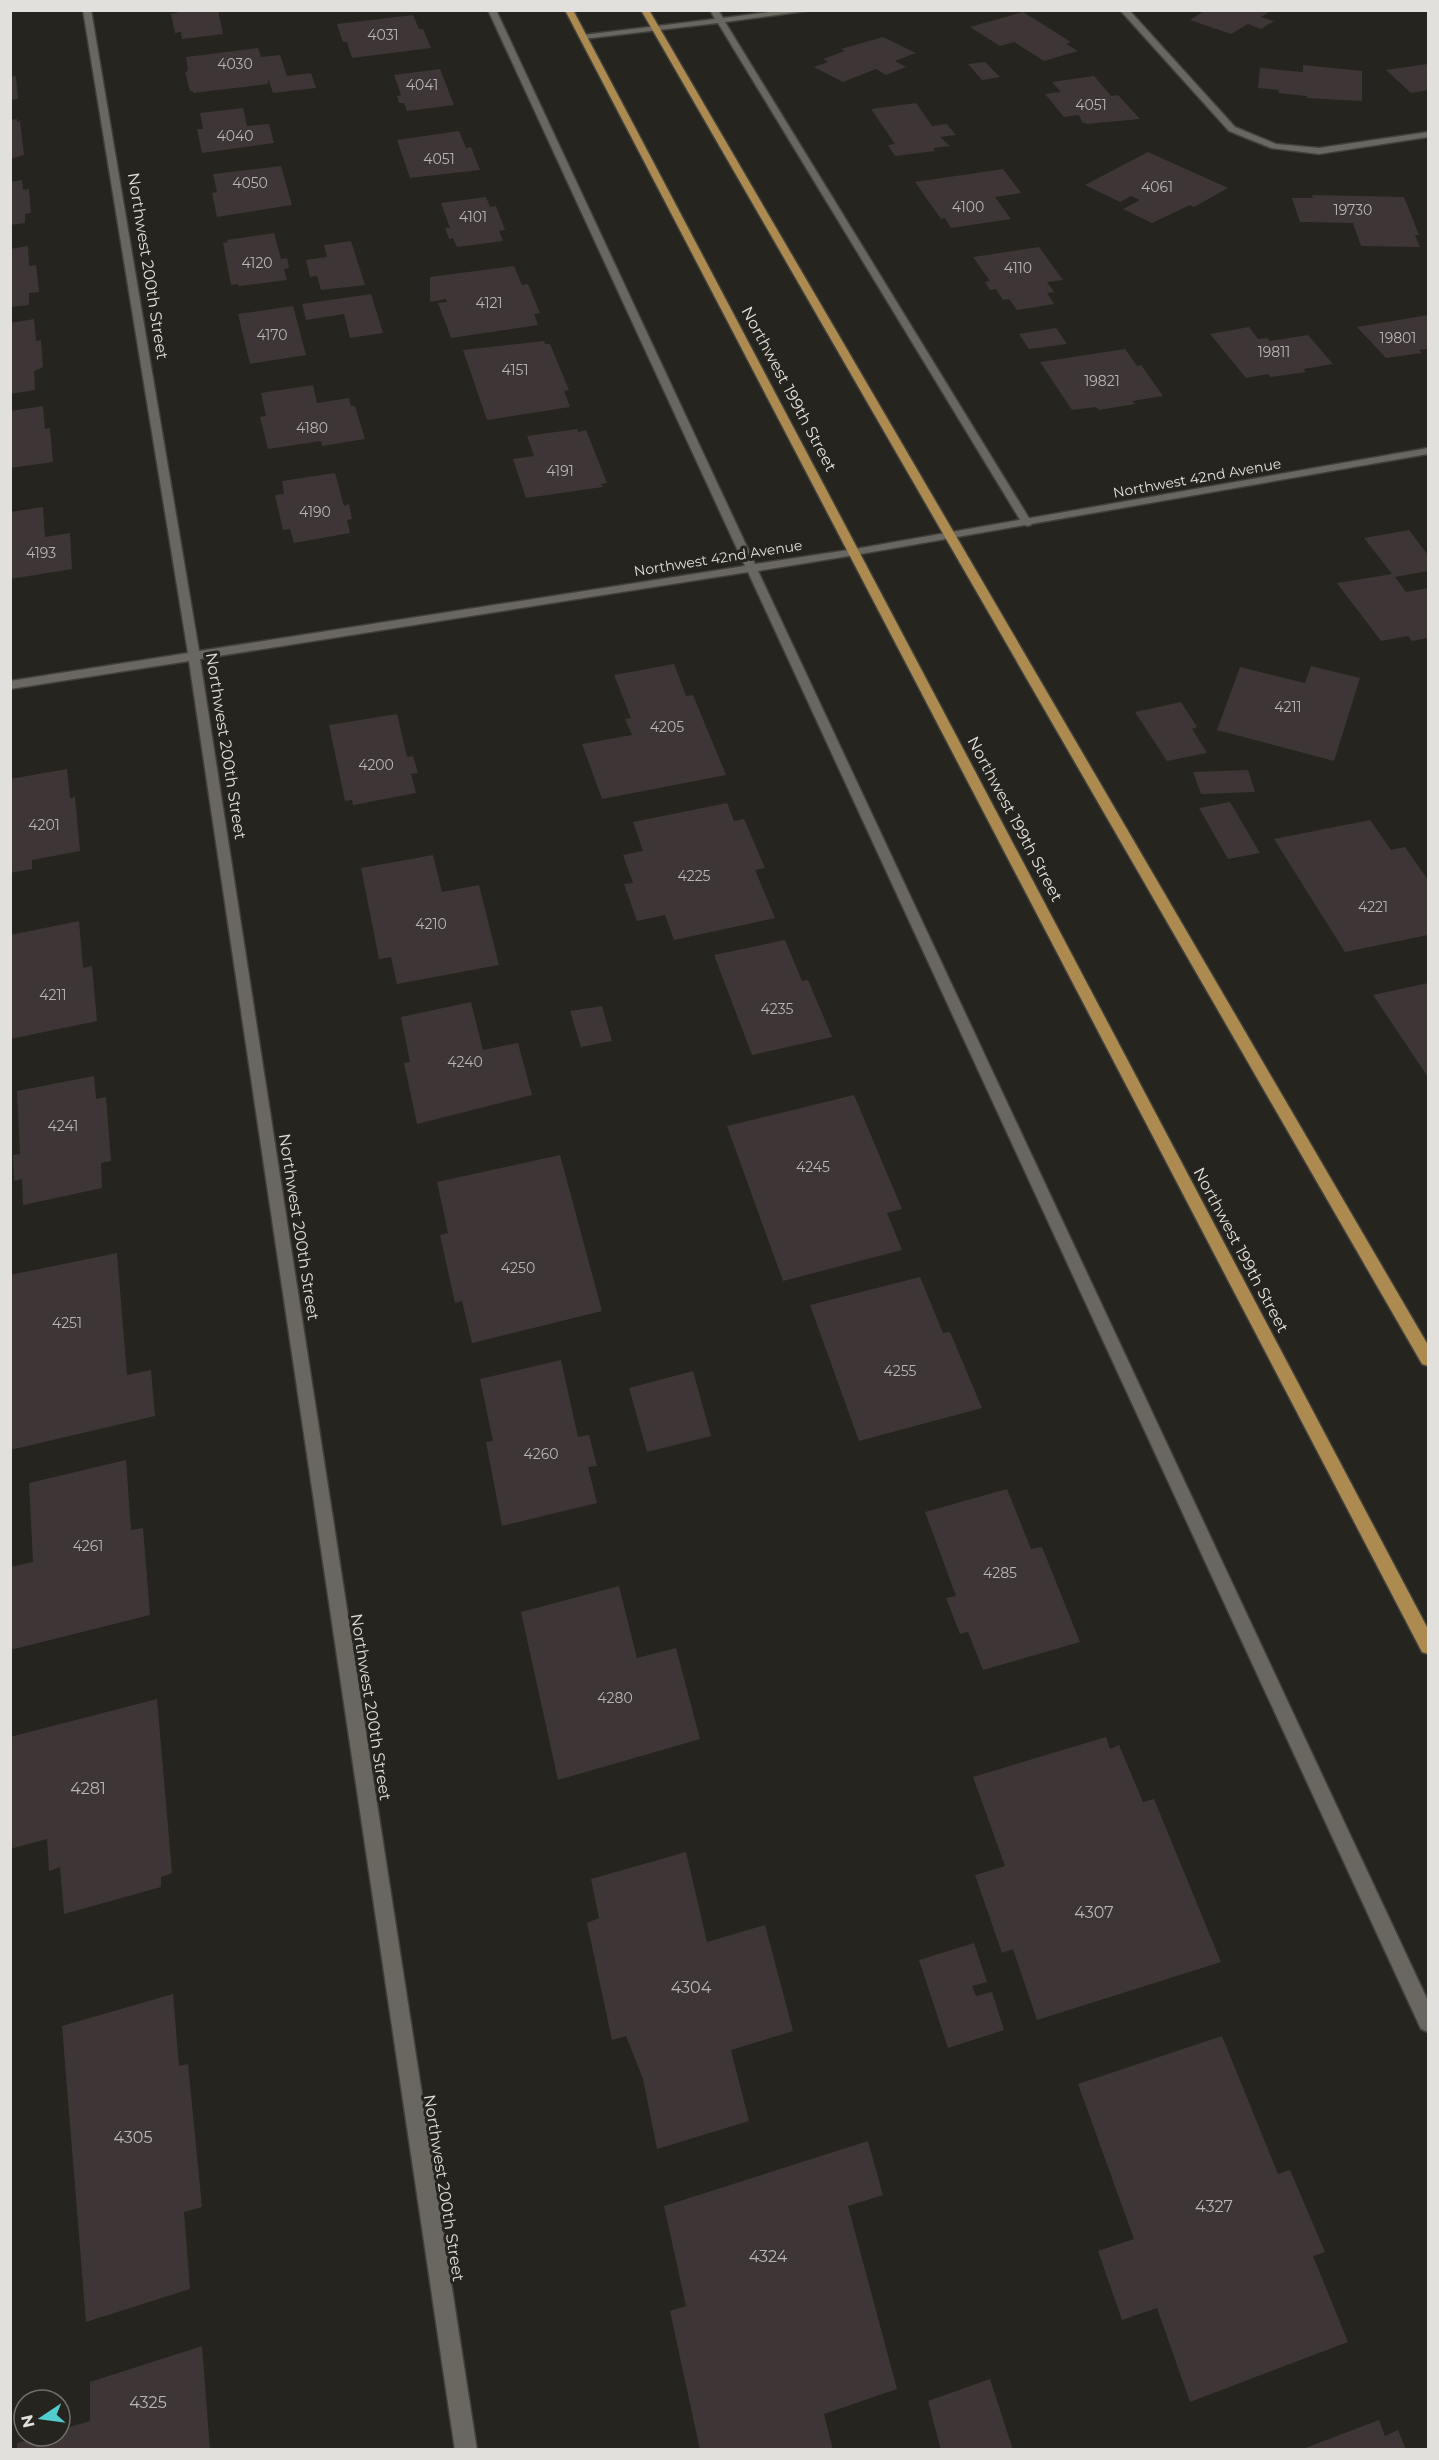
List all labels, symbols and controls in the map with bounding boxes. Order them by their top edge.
house number: 4031 [367,26,399,44]
house number: 4030 [217,55,253,73]
house number: 4041 [406,76,438,94]
house number: 4051 [1075,96,1107,114]
house number: 4040 [216,127,254,145]
house number: 4051 [423,150,455,168]
street label: Northwest 200th Street [124,171,172,361]
house number: 4050 [232,174,268,192]
house number: 4061 [1141,178,1173,196]
house number: 4100 [952,198,984,216]
house number: 19730 [1334,201,1372,219]
house number: 4101 [459,208,487,226]
house number: 4120 [241,254,273,272]
house number: 4110 [1004,259,1032,277]
house number: 4121 [476,294,502,312]
street label: Northwest 199th Street [737,303,841,475]
house number: 4170 [256,326,288,344]
house number: 19801 [1380,329,1416,347]
house number: 19811 [1258,343,1290,361]
house number: 4151 [502,361,528,379]
house number: 19821 [1084,372,1120,390]
house number: 4180 [296,419,328,437]
street label: Northwest 42nd Avenue [1112,454,1282,502]
house number: 4191 [546,462,574,480]
house number: 4190 [299,503,331,521]
street label: Northwest 42nd Avenue [632,536,804,580]
house number: 4193 [26,544,56,562]
street label: Northwest 200th Street [202,651,250,841]
house number: 4211 [1274,698,1302,716]
house number: 4205 [650,718,684,736]
street label: Northwest 199th Street [963,733,1067,905]
house number: 4200 [358,756,394,774]
house number: 4201 [28,816,60,834]
house number: 4225 [677,867,711,885]
house number: 4221 [1358,898,1388,916]
house number: 4210 [415,915,447,933]
house number: 4211 [39,986,67,1004]
house number: 4235 [761,1000,794,1018]
house number: 4240 [447,1053,483,1071]
house number: 4241 [48,1117,78,1135]
street label: Northwest 200th Street [275,1132,323,1322]
house number: 4245 [796,1158,830,1176]
street label: Northwest 199th Street [1189,1164,1293,1336]
house number: 4250 [501,1259,535,1277]
house number: 4251 [52,1314,82,1332]
house number: 4255 [884,1362,917,1380]
house number: 4260 [524,1445,558,1463]
house number: 4261 [73,1537,103,1555]
house number: 4285 [983,1564,1017,1582]
street label: Northwest 200th Street [347,1612,395,1802]
house number: 4280 [597,1689,633,1707]
house number: 4281 [70,1779,106,1798]
house number: 4307 [1074,1903,1114,1922]
house number: 4304 [671,1978,712,1997]
street label: Northwest 200th Street [420,2093,468,2283]
house number: 4305 [113,2128,153,2147]
house number: 4327 [1195,2197,1233,2216]
house number: 4324 [749,2247,788,2266]
north arrow [12,2388,72,2448]
house number: 4325 [129,2393,167,2412]
text: N [17,2413,39,2430]

